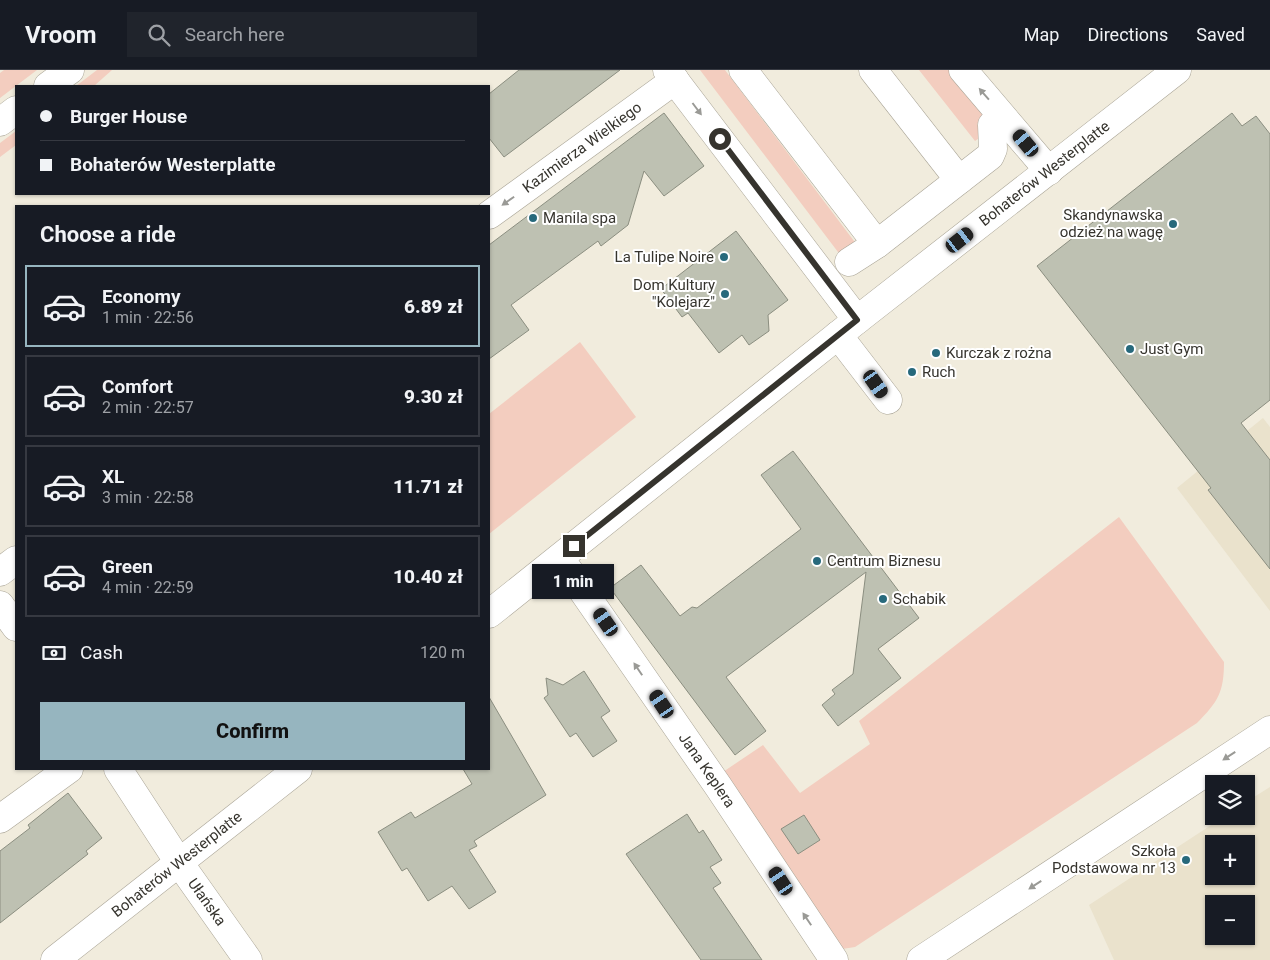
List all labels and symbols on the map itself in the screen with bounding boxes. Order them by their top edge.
one-way arrow [978,87,989,100]
street label: Kazimierza Wielkiego [519,98,645,197]
one-way arrow [691,102,702,115]
street label: Bohaterów Westerplatte [976,117,1113,230]
car [1010,127,1041,159]
route start [709,128,731,150]
one-way arrow [501,196,515,206]
place label: Skandynawska odzież na wagę [1060,206,1163,241]
place label: Manila spa [543,209,616,227]
marker: Manila spa [527,212,539,224]
marker: Skandynawska odzież na wagę [1167,218,1179,230]
car [943,225,976,255]
place label: La Tulipe Noire [615,248,714,266]
marker: La Tulipe Noire [718,251,730,263]
place label: Dom Kultury "Kolejarz" [633,276,715,311]
marker: Dom Kultury "Kolejarz" [719,288,731,300]
place label: Just Gym [1140,340,1203,358]
marker: Just Gym [1124,343,1136,355]
place label: Kurczak z rożna [946,344,1052,362]
marker: Kurczak z rożna [930,347,942,359]
place label: Ruch [922,363,956,381]
marker: Ruch [906,366,918,378]
car [861,367,890,401]
route end [563,535,585,557]
place label: Centrum Biznesu [827,552,941,570]
marker: Centrum Biznesu [811,555,823,567]
callout: 1 min [533,564,615,598]
place label: Schabik [893,590,946,608]
marker: Schabik [877,593,889,605]
car [591,605,620,639]
one-way arrow [633,662,643,675]
car [647,687,676,721]
street label: Jana Keplera [675,729,739,811]
one-way arrow [1223,752,1236,761]
street label: Bohaterów Westerplatte [108,807,246,921]
place label: Szkoła Podstawowa nr 13 [1052,842,1176,877]
marker: Szkoła Podstawowa nr 13 [1180,854,1192,866]
car [766,864,795,898]
street label: Ułańska [184,875,230,929]
one-way arrow [1029,880,1042,889]
one-way arrow [802,913,812,926]

